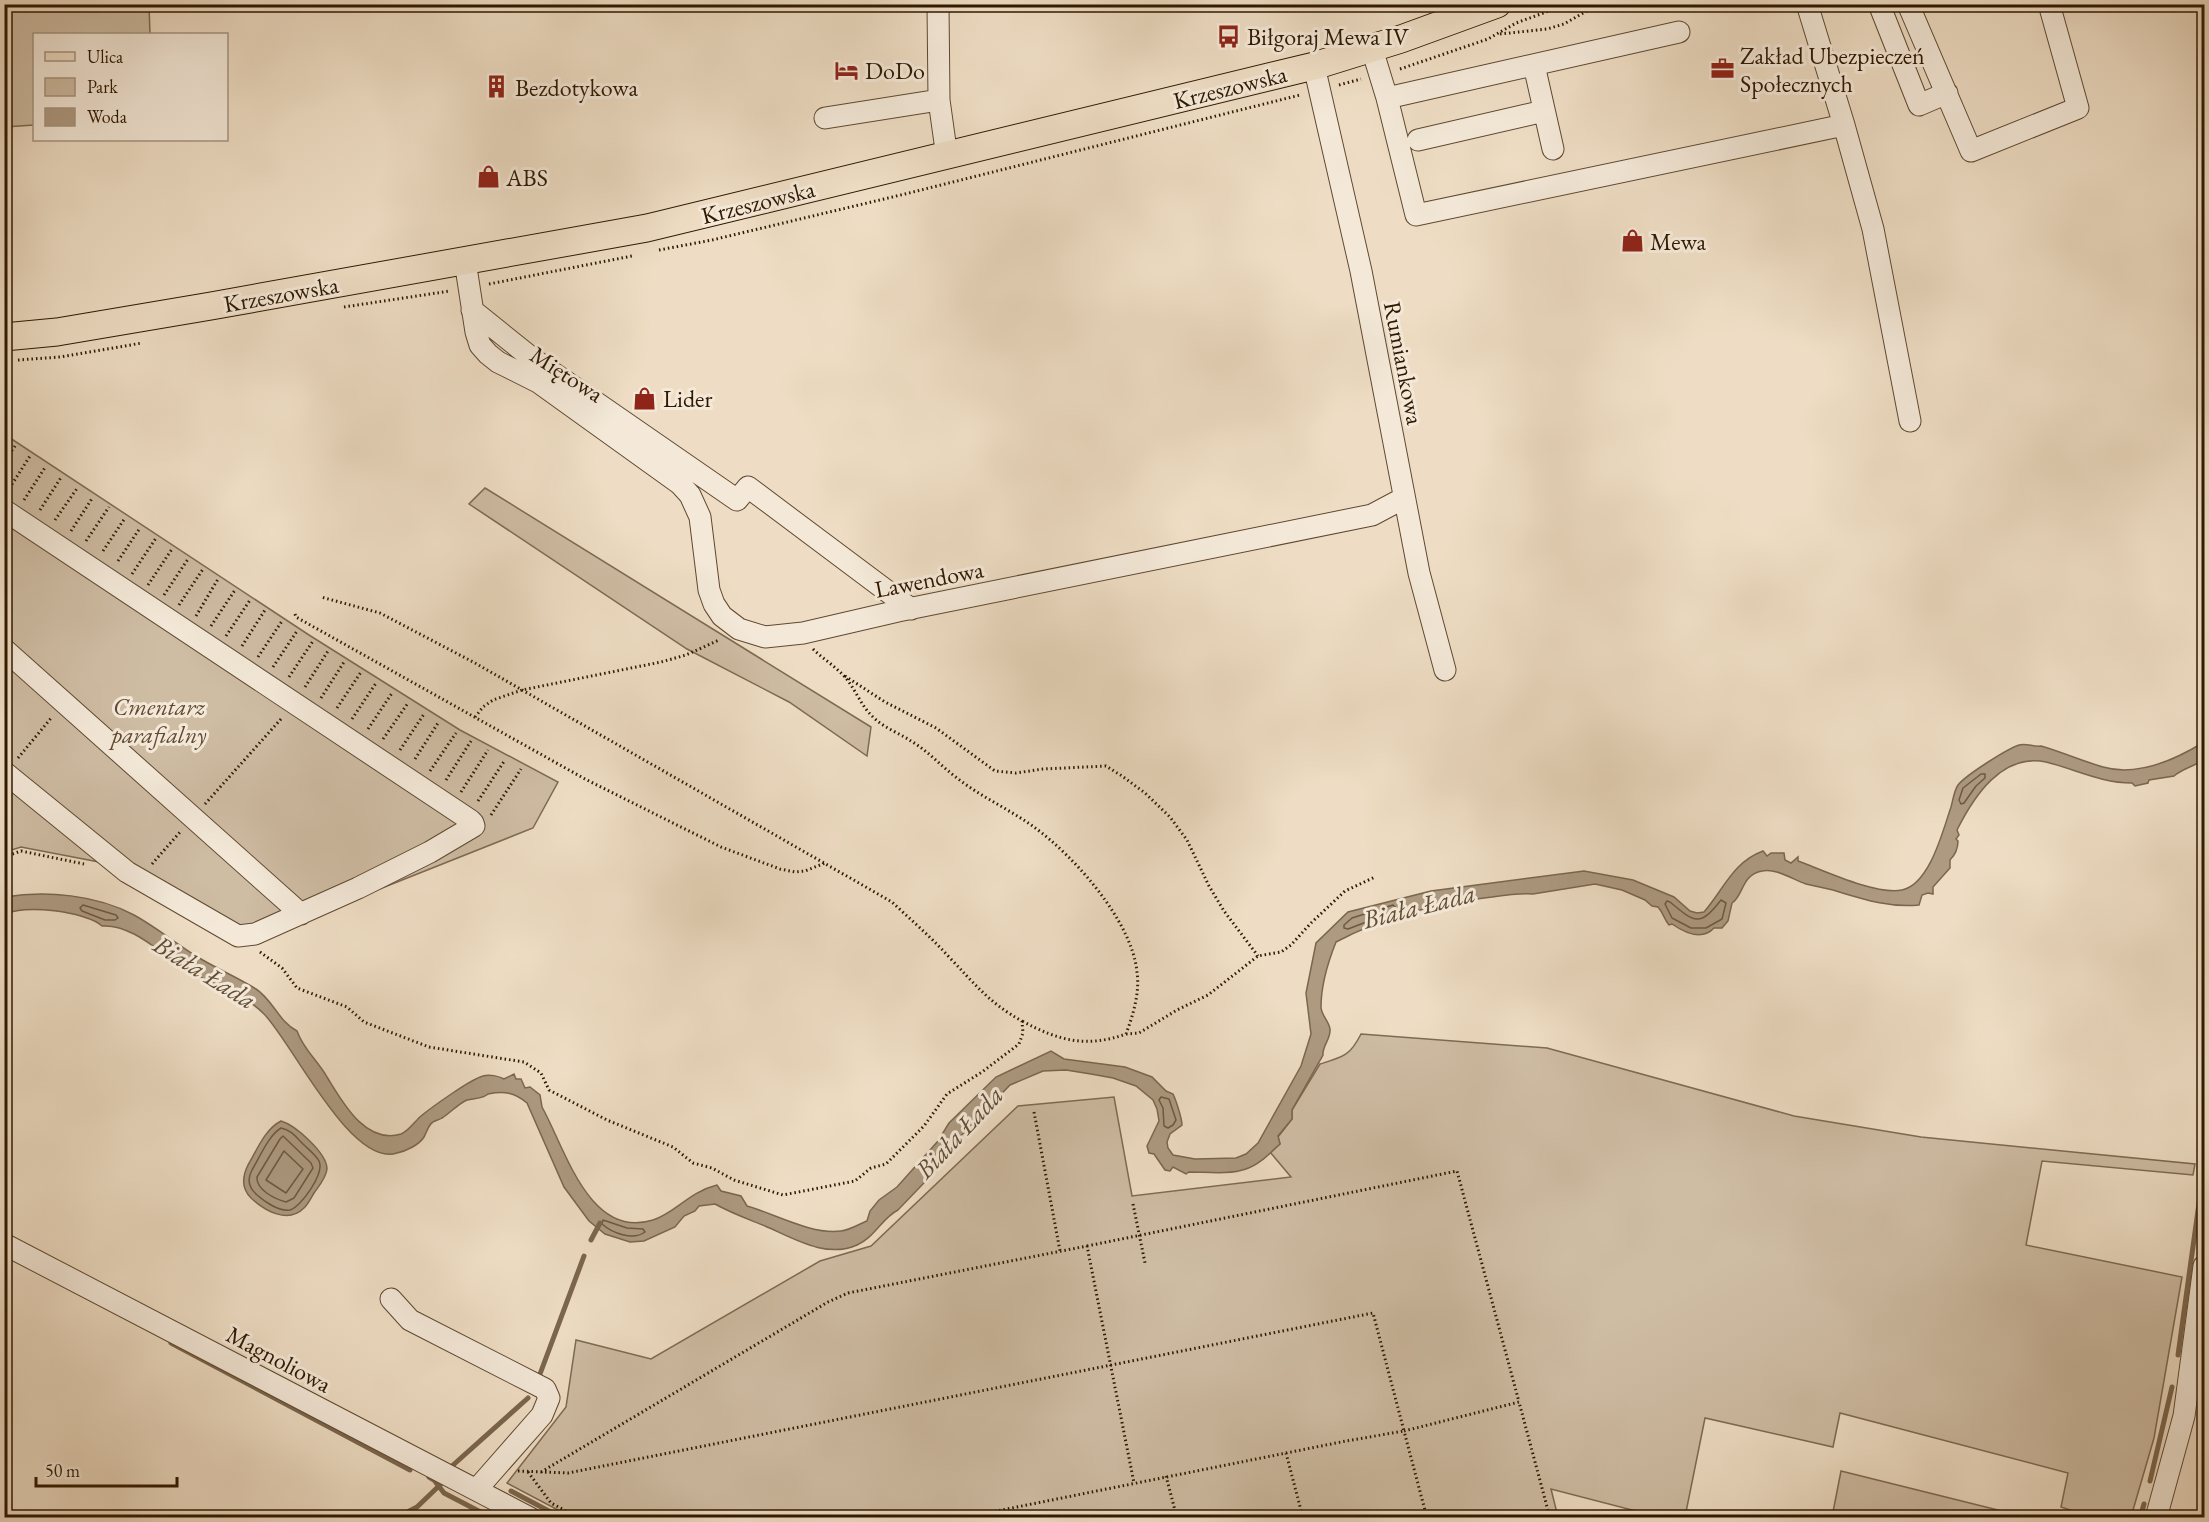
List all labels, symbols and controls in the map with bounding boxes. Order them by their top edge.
place label: Biłgoraj Mewa IV [1247,21,1410,52]
bus stop icon: Biłgoraj Mewa IV [1216,23,1242,49]
legend [33,33,228,141]
place label: Zakład Ubezpieczeń Społecznych [1740,40,1925,99]
text: Ulica [87,45,124,68]
place label: DoDo [865,55,925,86]
office icon: Zakład Ubezpieczeń Społecznych [1709,56,1735,82]
hotel icon: DoDo [834,57,860,83]
street label: Krzeszowska [1170,58,1290,116]
place label: Bezdotykowa [515,72,638,103]
building icon: Bezdotykowa [484,74,510,100]
text: Park [87,75,118,98]
text: Woda [87,105,128,128]
place label: ABS [505,162,548,193]
shop icon: ABS [475,164,501,190]
street label: Krzeszowska [698,173,818,231]
place label: Mewa [1650,226,1707,257]
shop icon: Mewa [1619,228,1645,254]
street label: Krzeszowska [221,269,341,319]
street label: Rumiankowa [1377,299,1431,428]
street label: Miętowa [524,339,610,409]
place label: Lider [663,383,712,414]
shop icon: Lider [632,385,658,411]
street label: Lawendowa [872,553,987,605]
park label: Cmentarz parafialny [108,691,207,750]
water label: Biała Łada [1358,876,1479,937]
water label: Biała Łada [146,927,263,1017]
water label: Biała Łada [907,1078,1011,1186]
street label: Magnoliowa [221,1319,337,1400]
scale bar [36,1450,177,1488]
text: 50 m [45,1459,80,1482]

